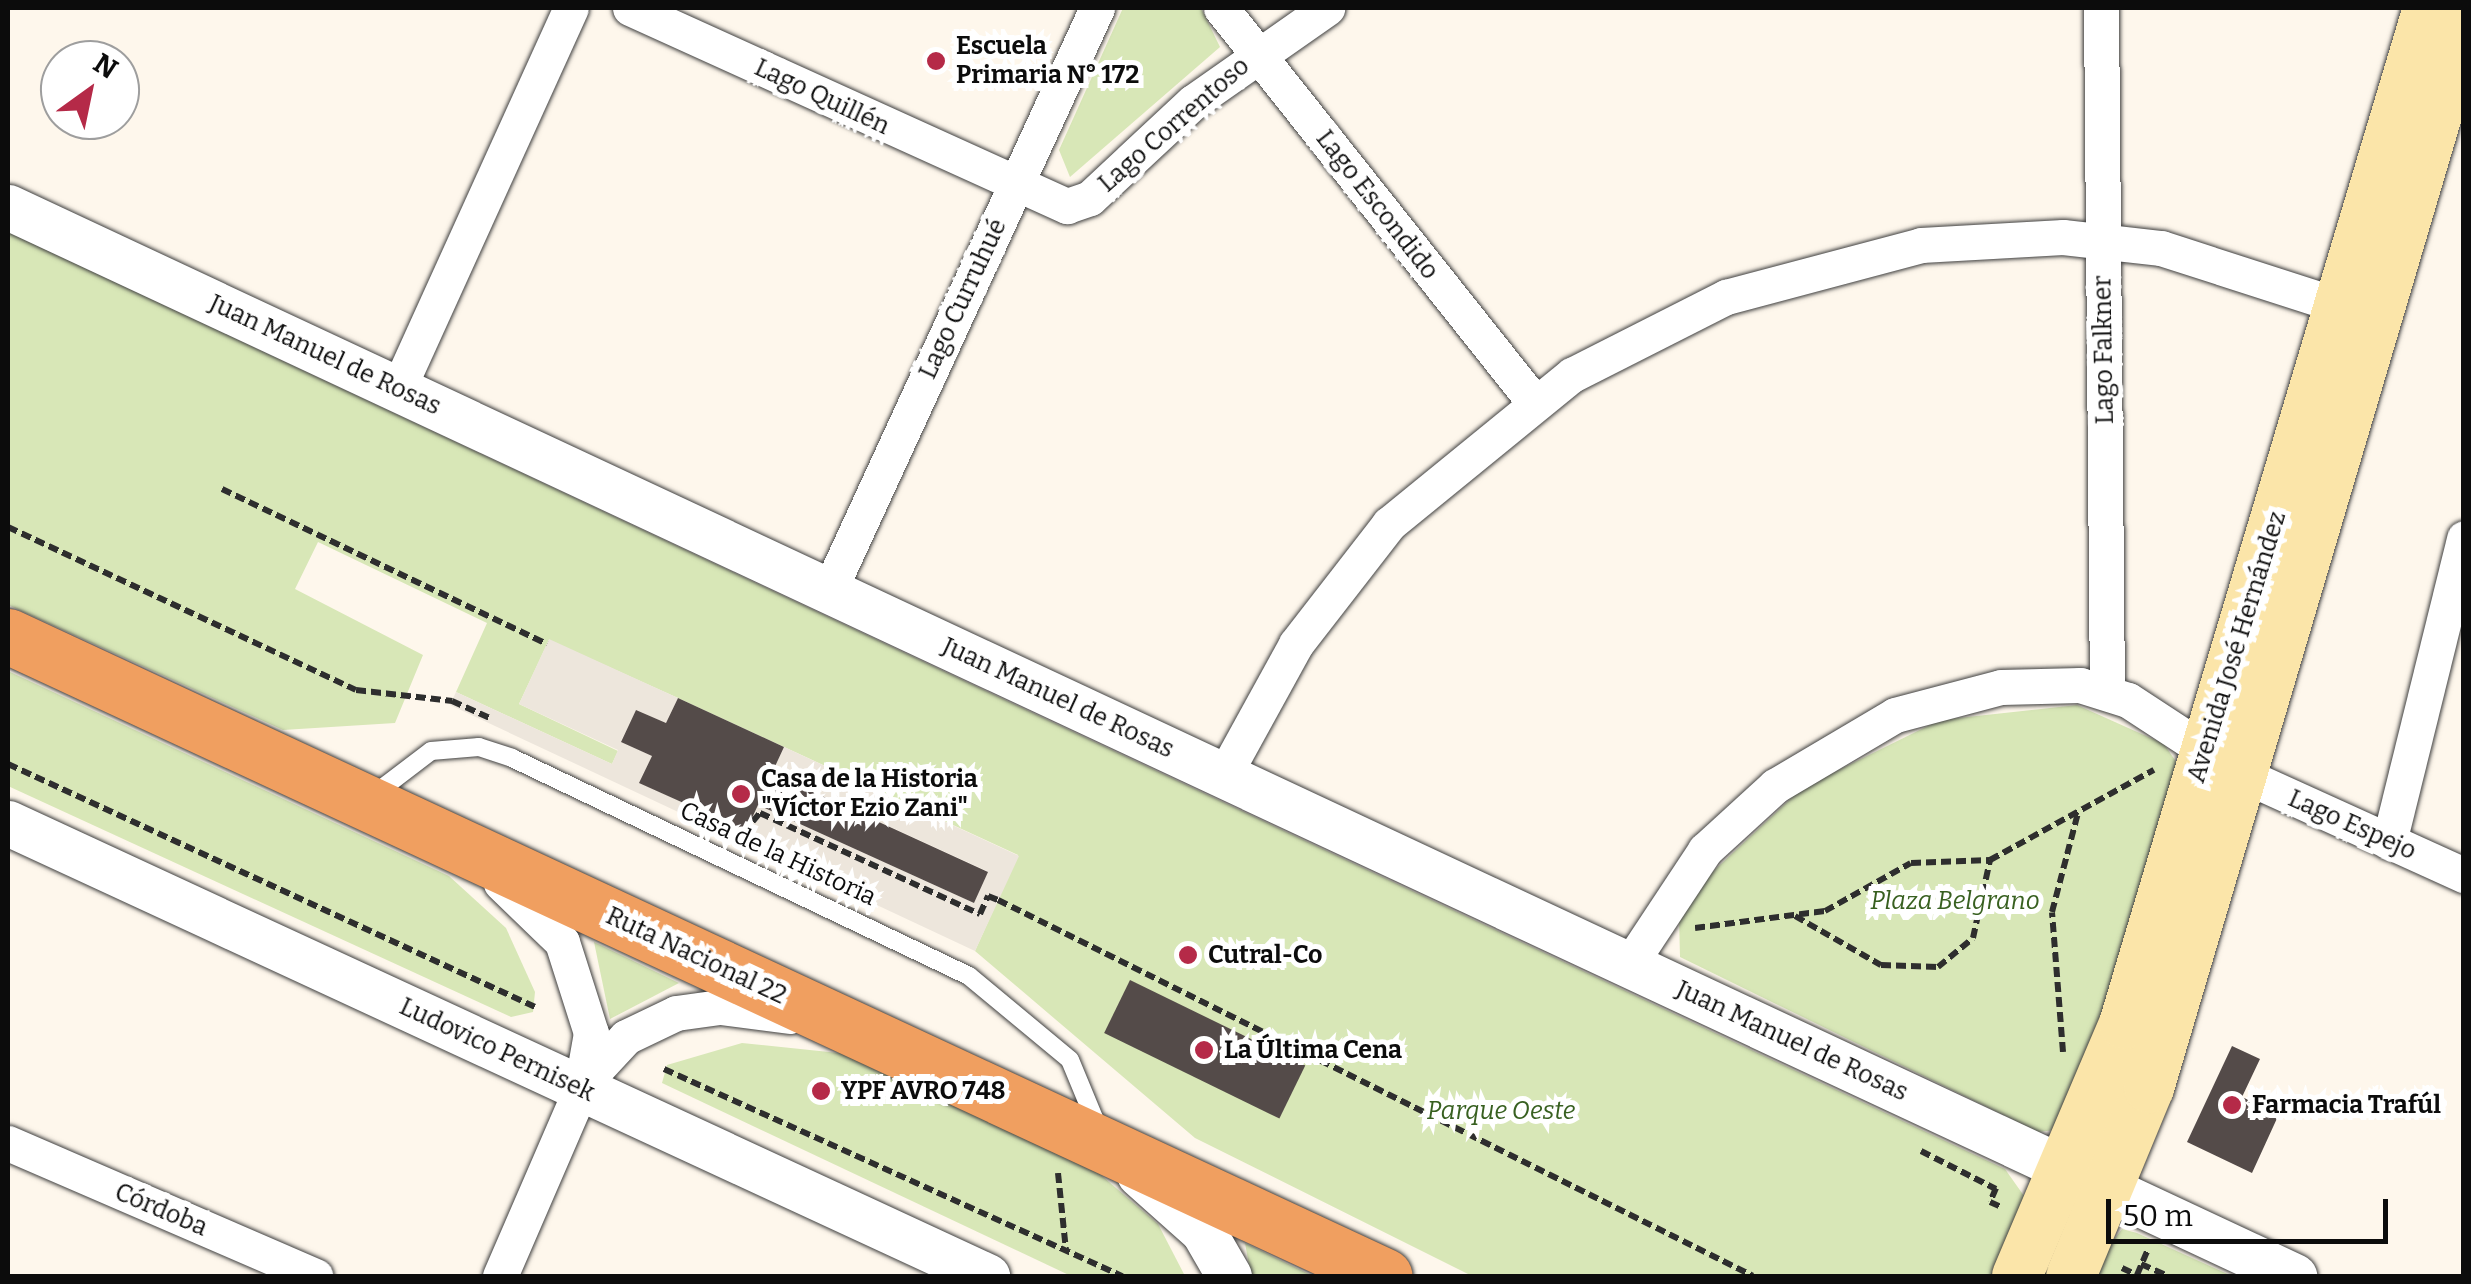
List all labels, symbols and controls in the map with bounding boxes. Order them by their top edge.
place label: Escuela Primaria N° 172 [956,32,1139,91]
north arrow [40,40,140,140]
text: N [87,46,124,86]
marker: Escuela Primaria N° 172 [925,50,947,72]
street label: Lago Correntoso [1092,51,1256,199]
street label: Lago Quillén [750,53,894,141]
street label: Lago Escondido [1309,124,1445,286]
street label: Lago Curruhué [913,214,1013,384]
street label: Lago Falkner [2088,275,2120,425]
street label: Juan Manuel de Rosas [204,288,446,422]
street label: Avenida José Hernández [2181,508,2293,786]
street label: Juan Manuel de Rosas [937,631,1179,765]
place label: Casa de la Historia "Víctor Ezio Zani" [761,765,978,824]
marker: Casa de la Historia "Víctor Ezio Zani" [730,783,752,805]
street label: Lago Espejo [2284,784,2420,866]
street label: Casa de la Historia [675,795,881,913]
park label: Plaza Belgrano [1870,886,2040,916]
street label: Ruta Nacional 22 [601,901,791,1011]
place label: Cutral-Co [1208,940,1322,970]
marker: Cutral-Co [1177,944,1199,966]
street label: Juan Manuel de Rosas [1671,974,1913,1108]
street label: Ludovico Pernisek [395,992,599,1108]
place label: La Última Cena [1224,1035,1402,1065]
marker: La Última Cena [1193,1039,1215,1061]
place label: YPF AVRO 748 [841,1076,1006,1106]
marker: YPF AVRO 748 [810,1080,832,1102]
place label: Farmacia Trafúl [2252,1090,2441,1120]
marker: Farmacia Trafúl [2221,1094,2243,1116]
park label: Parque Oeste [1427,1096,1575,1126]
street label: Córdoba [110,1177,212,1243]
scale bar [2111,1179,2394,1241]
text: 50 m [2123,1198,2193,1234]

